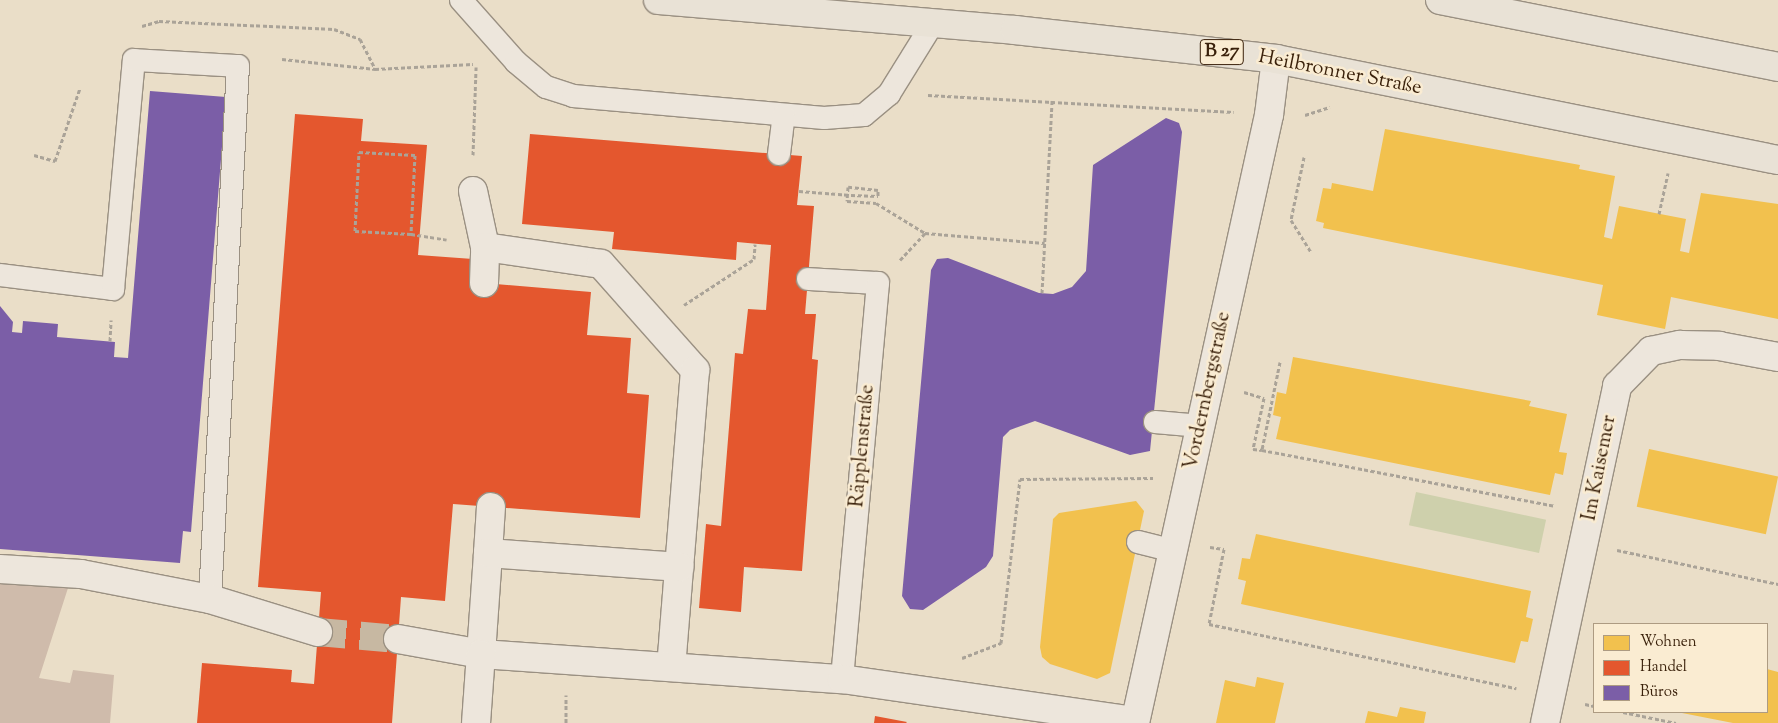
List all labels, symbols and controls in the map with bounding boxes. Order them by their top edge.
road number: B 27 [1200,36,1244,68]
street label: Heilbronner Straße [1256,45,1424,101]
street label: Vordernbergstraße [1180,310,1236,472]
street label: Räpplenstraße [846,384,880,508]
street label: Im Kaisemer [1578,413,1622,523]
legend [1593,623,1768,713]
text: Wohnen [1640,632,1697,653]
text: Handel [1640,657,1687,678]
text: Büros [1640,682,1678,703]

